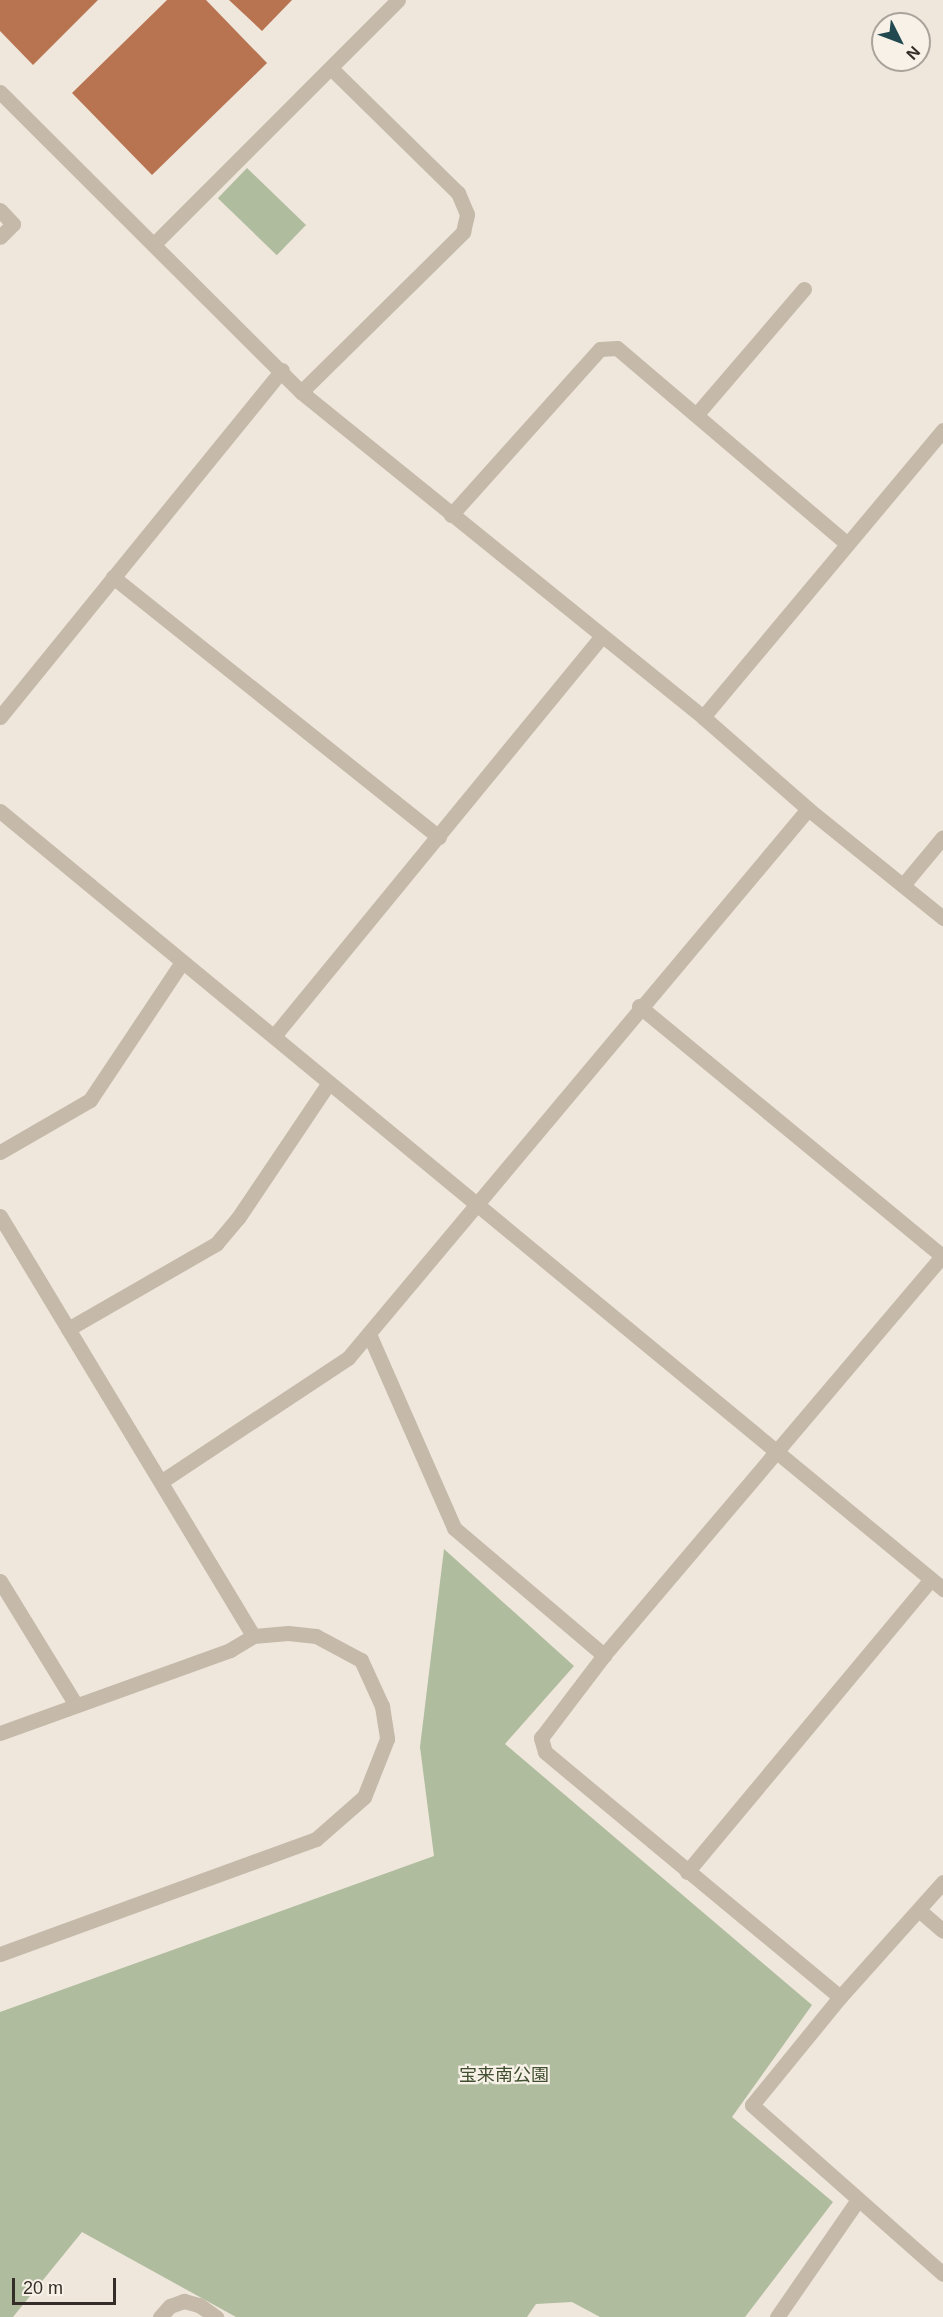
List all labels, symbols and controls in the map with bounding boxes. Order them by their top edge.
north arrow [871,12,931,72]
text: N [903,43,923,63]
park label: 宝来南公園 [459,2064,549,2086]
scale bar [15,2266,118,2304]
text: 20 m [23,2278,63,2298]

